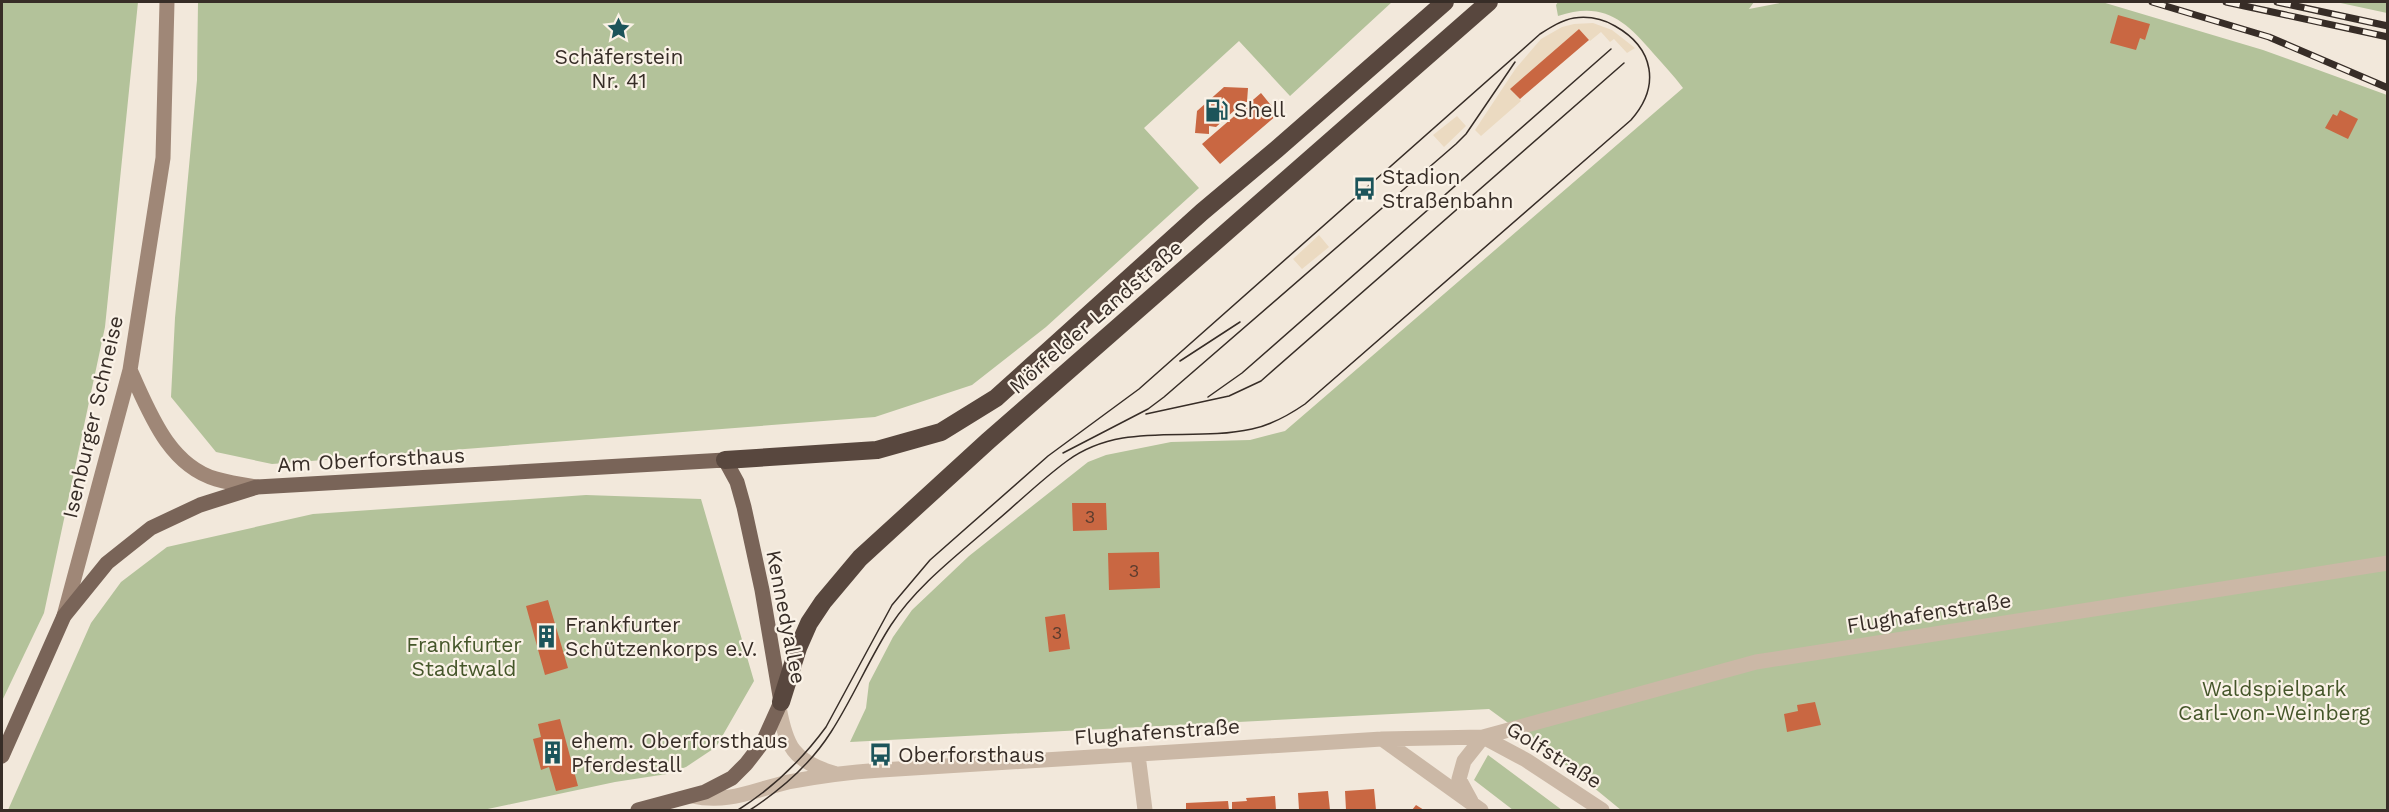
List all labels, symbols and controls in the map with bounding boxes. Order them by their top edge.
place icon: Schäferstein Nr. 41 [606,16,632,42]
place label: Schäferstein Nr. 41 [555,44,683,93]
fuel station icon: Shell [1203,97,1229,123]
place label: Shell [1234,97,1286,122]
place label: Stadion Straßenbahn [1382,164,1514,213]
bus stop icon: Stadion Straßenbahn [1351,176,1377,202]
street label: Mörfelder Landstraße [1004,234,1188,399]
street label: Isenburger Schneise [57,313,128,521]
street label: Am Oberforsthaus [276,442,465,477]
house number: 3 [1085,506,1095,527]
street label: Kennedyallee [761,548,812,686]
house number: 3 [1129,560,1139,581]
street label: Flughafenstraße [1845,587,2013,638]
place label: Frankfurter Schützenkorps e.V. [565,612,757,661]
house number: 3 [1052,622,1062,643]
building icon: Frankfurter Schützenkorps e.V. [534,624,560,650]
park label: Frankfurter Stadtwald [406,632,522,681]
park label: Waldspielpark Carl-von-Weinberg [2178,676,2371,725]
street label: Flughafenstraße [1073,713,1241,750]
street label: Golfstraße [1502,715,1607,794]
place label: ehem. Oberforsthaus Pferdestall [571,728,788,777]
building icon: ehem. Oberforsthaus Pferdestall [540,740,566,766]
bus stop icon: Oberforsthaus [867,742,893,768]
place label: Oberforsthaus [898,742,1045,767]

